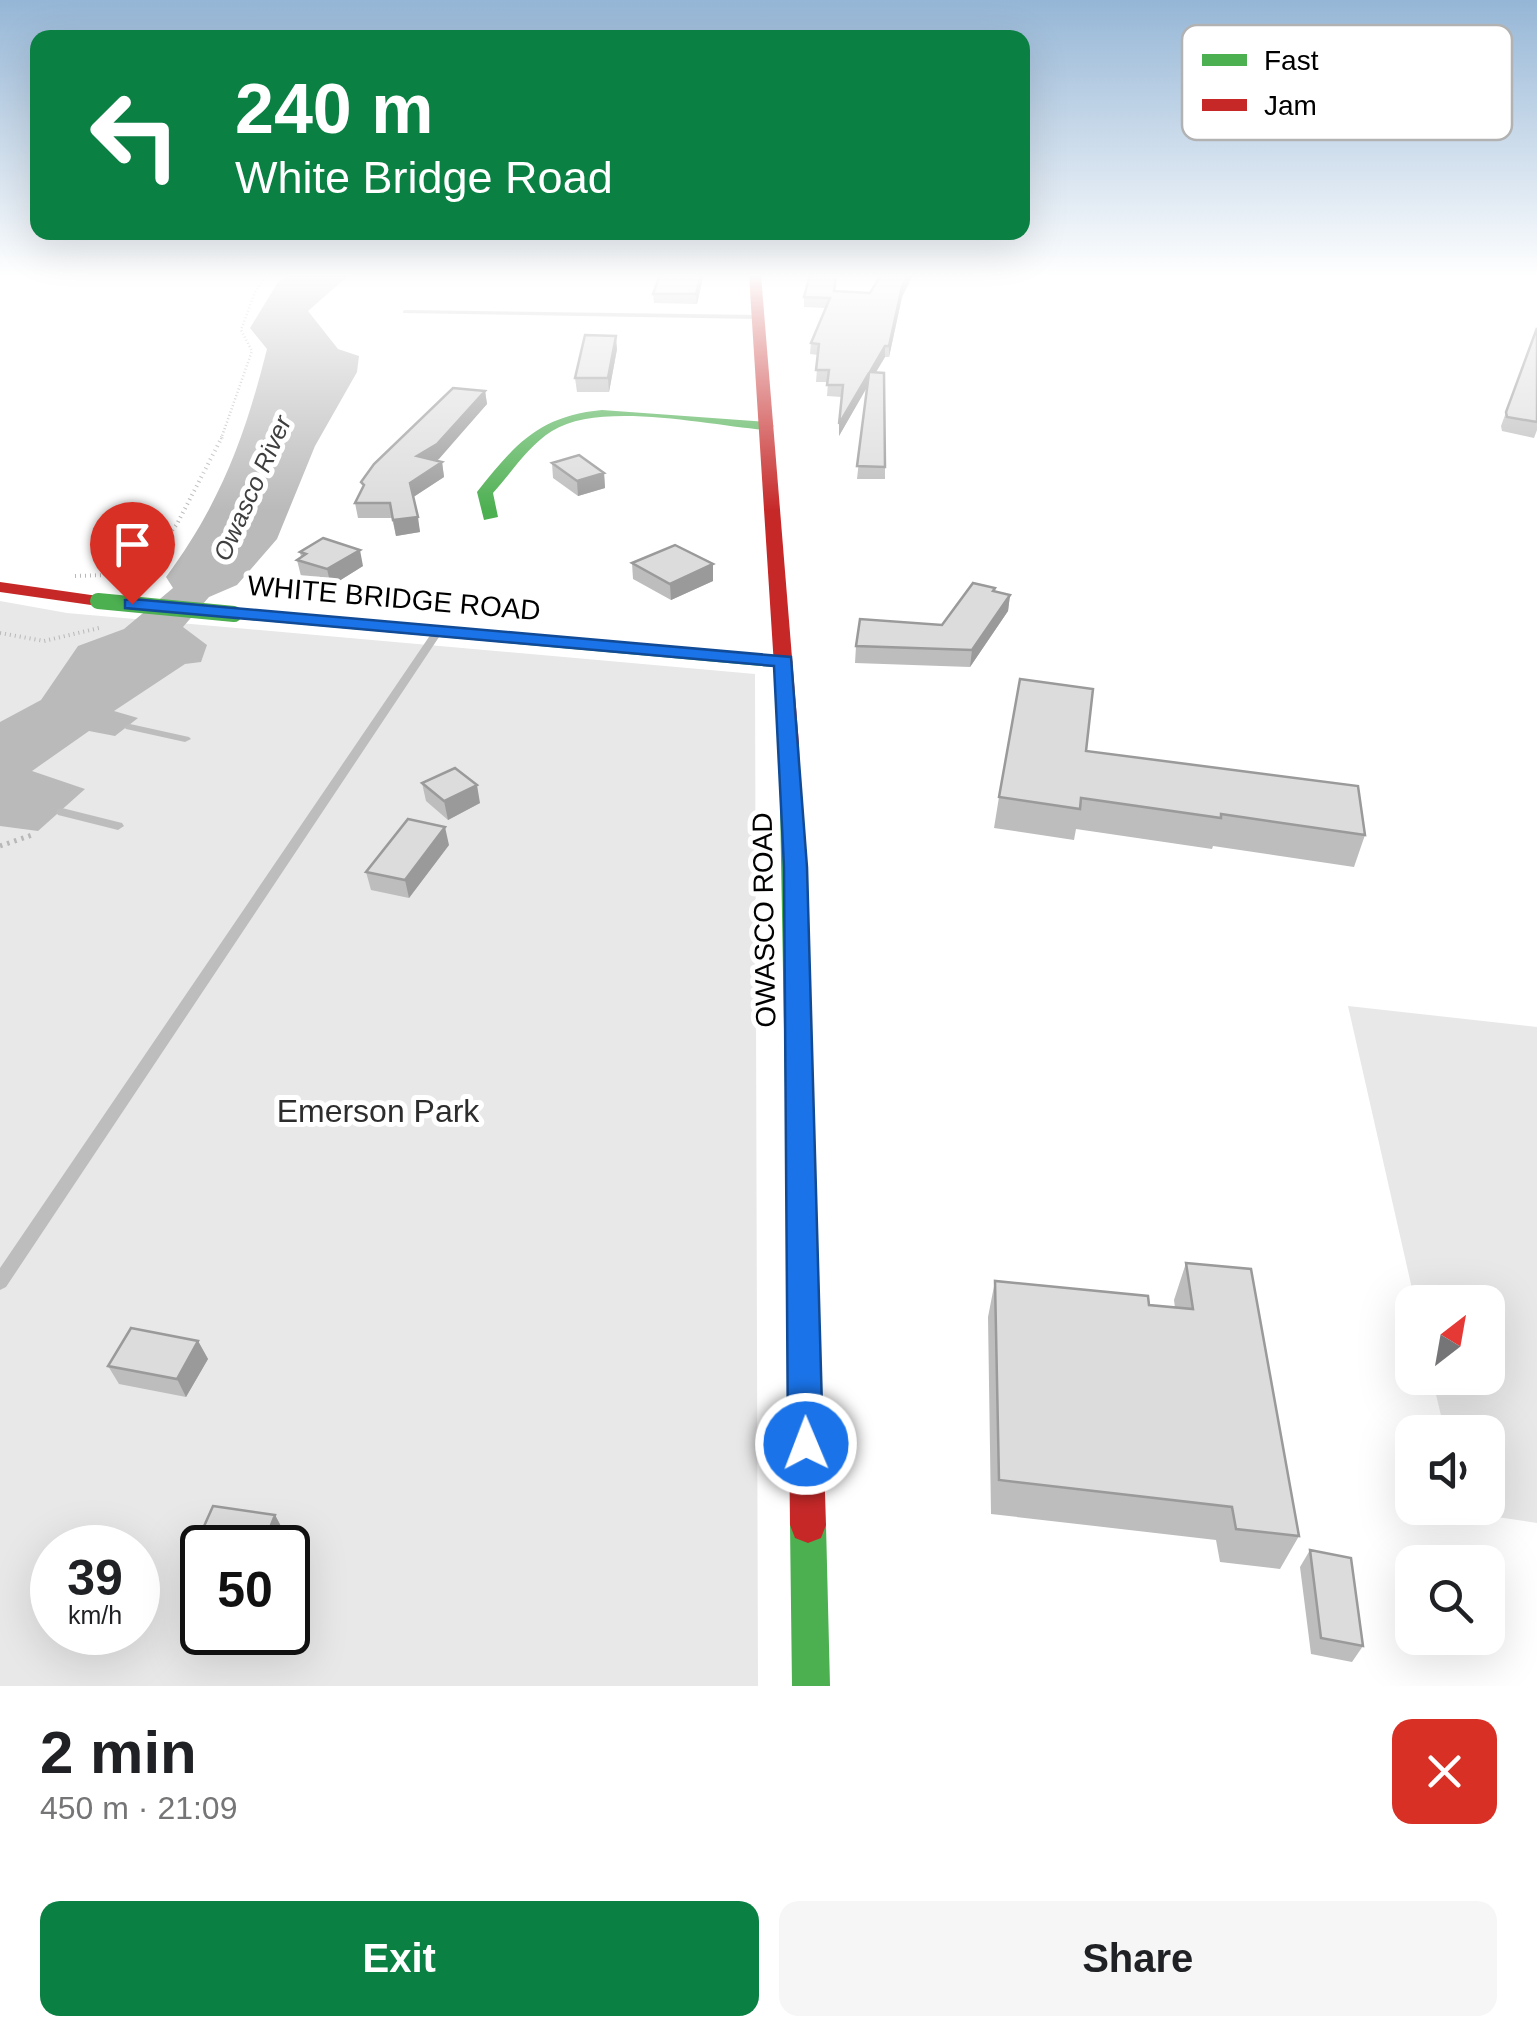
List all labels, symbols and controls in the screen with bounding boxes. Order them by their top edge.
legend [1182,25,1512,140]
text: Fast [1264,45,1319,76]
icon: left [70,70,200,200]
text: 240 m [235,70,433,148]
text: Jam [1264,90,1317,121]
text: White Bridge Road [235,152,613,203]
water label: Owasco River [208,410,297,565]
pin [90,502,175,605]
icon: arrive [105,517,160,572]
street label: WHITE BRIDGE ROAD [246,570,542,626]
street label: OWASCO ROAD [747,812,781,1028]
park label: Emerson Park [277,1093,480,1129]
north arrow [1395,1285,1505,1395]
map controls [1395,1285,1505,1655]
position arrow [754,1392,858,1496]
button: sound [1395,1415,1505,1525]
speed limit sign: 50 [180,1525,310,1655]
button: search [1395,1545,1505,1655]
text: 39 [67,1550,123,1606]
text: km/h [68,1601,122,1629]
text: 2 min [40,1719,197,1786]
button: close [1392,1719,1497,1824]
text: 450 m · 21:09 [40,1790,237,1826]
button: Exit [40,1901,759,2016]
button: Share [779,1901,1497,2016]

